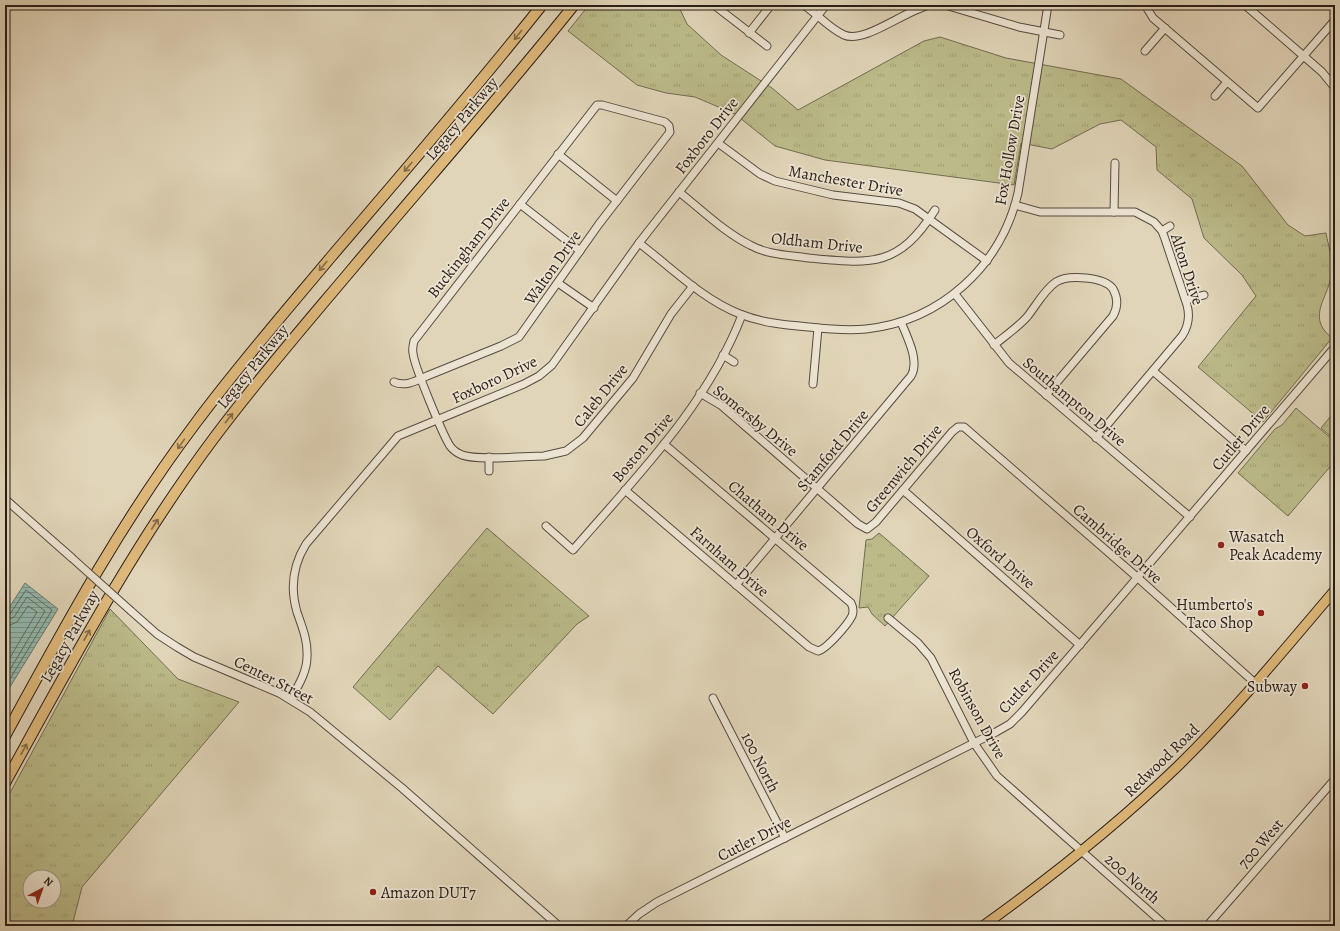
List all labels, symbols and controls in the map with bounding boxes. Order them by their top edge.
one-way arrow [514,30,522,41]
street label: Legacy Parkway [420,72,504,165]
street label: Foxboro Drive [670,93,744,179]
street label: Fox Hollow Drive [989,93,1030,207]
street label: Manchester Drive [787,160,905,202]
one-way arrow [403,162,412,173]
street label: Buckingham Drive [422,193,515,303]
street label: Walton Drive [519,226,587,310]
street label: Oldham Drive [770,227,864,259]
street label: Alton Drive [1165,230,1209,308]
one-way arrow [319,261,328,272]
street label: Legacy Parkway [212,319,294,414]
street label: Foxboro Drive [448,351,541,409]
street label: Southampton Drive [1018,352,1131,452]
street label: Caleb Drive [568,359,633,432]
street label: Somersby Drive [708,380,802,462]
street label: Cutler Drive [1207,400,1275,475]
street label: Stamford Drive [792,405,874,496]
street label: Boston Drive [607,408,678,487]
one-way arrow [225,413,234,424]
street label: Greenwich Drive [860,420,947,518]
one-way arrow [177,438,185,449]
street label: Chatham Drive [723,475,814,556]
street label: Cambridge Drive [1068,499,1167,589]
one-way arrow [151,518,159,530]
street label: Farnham Drive [685,521,774,602]
street label: Oxford Drive [961,521,1040,594]
place label: Wasatch Peak Academy [1228,526,1323,566]
marker: Wasatch Peak Academy [1216,540,1226,550]
street label: Legacy Parkway [35,585,105,687]
place label: Humberto's Taco Shop [1176,594,1253,634]
marker: Humberto's Taco Shop [1256,608,1266,618]
one-way arrow [84,629,91,641]
street label: Cutler Drive [993,645,1064,719]
street label: Center Street [230,650,317,709]
street label: Robinson Drive [943,664,1011,763]
place label: Subway [1247,676,1298,698]
marker: Subway [1300,681,1310,691]
street label: Redwood Road [1119,719,1205,802]
street label: 100 North [736,729,785,797]
one-way arrow [20,743,28,755]
street label: Cutler Drive [714,811,795,867]
street label: 700 West [1233,814,1289,873]
street label: 200 North [1100,848,1165,909]
north arrow [22,869,62,909]
text: N [40,874,56,890]
place label: Amazon DUT7 [380,882,476,904]
marker: Amazon DUT7 [368,887,378,897]

